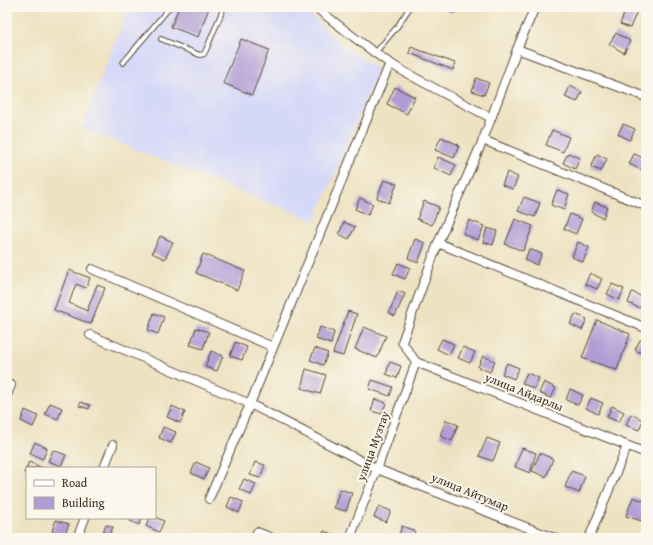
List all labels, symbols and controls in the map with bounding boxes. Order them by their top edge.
street label: улица Айдарлы [482,368,566,415]
street label: улица Музтау [352,408,393,484]
legend [26,467,156,519]
street label: улица Айтумар [428,468,512,515]
text: Road [62,474,88,491]
text: Building [62,494,105,511]

